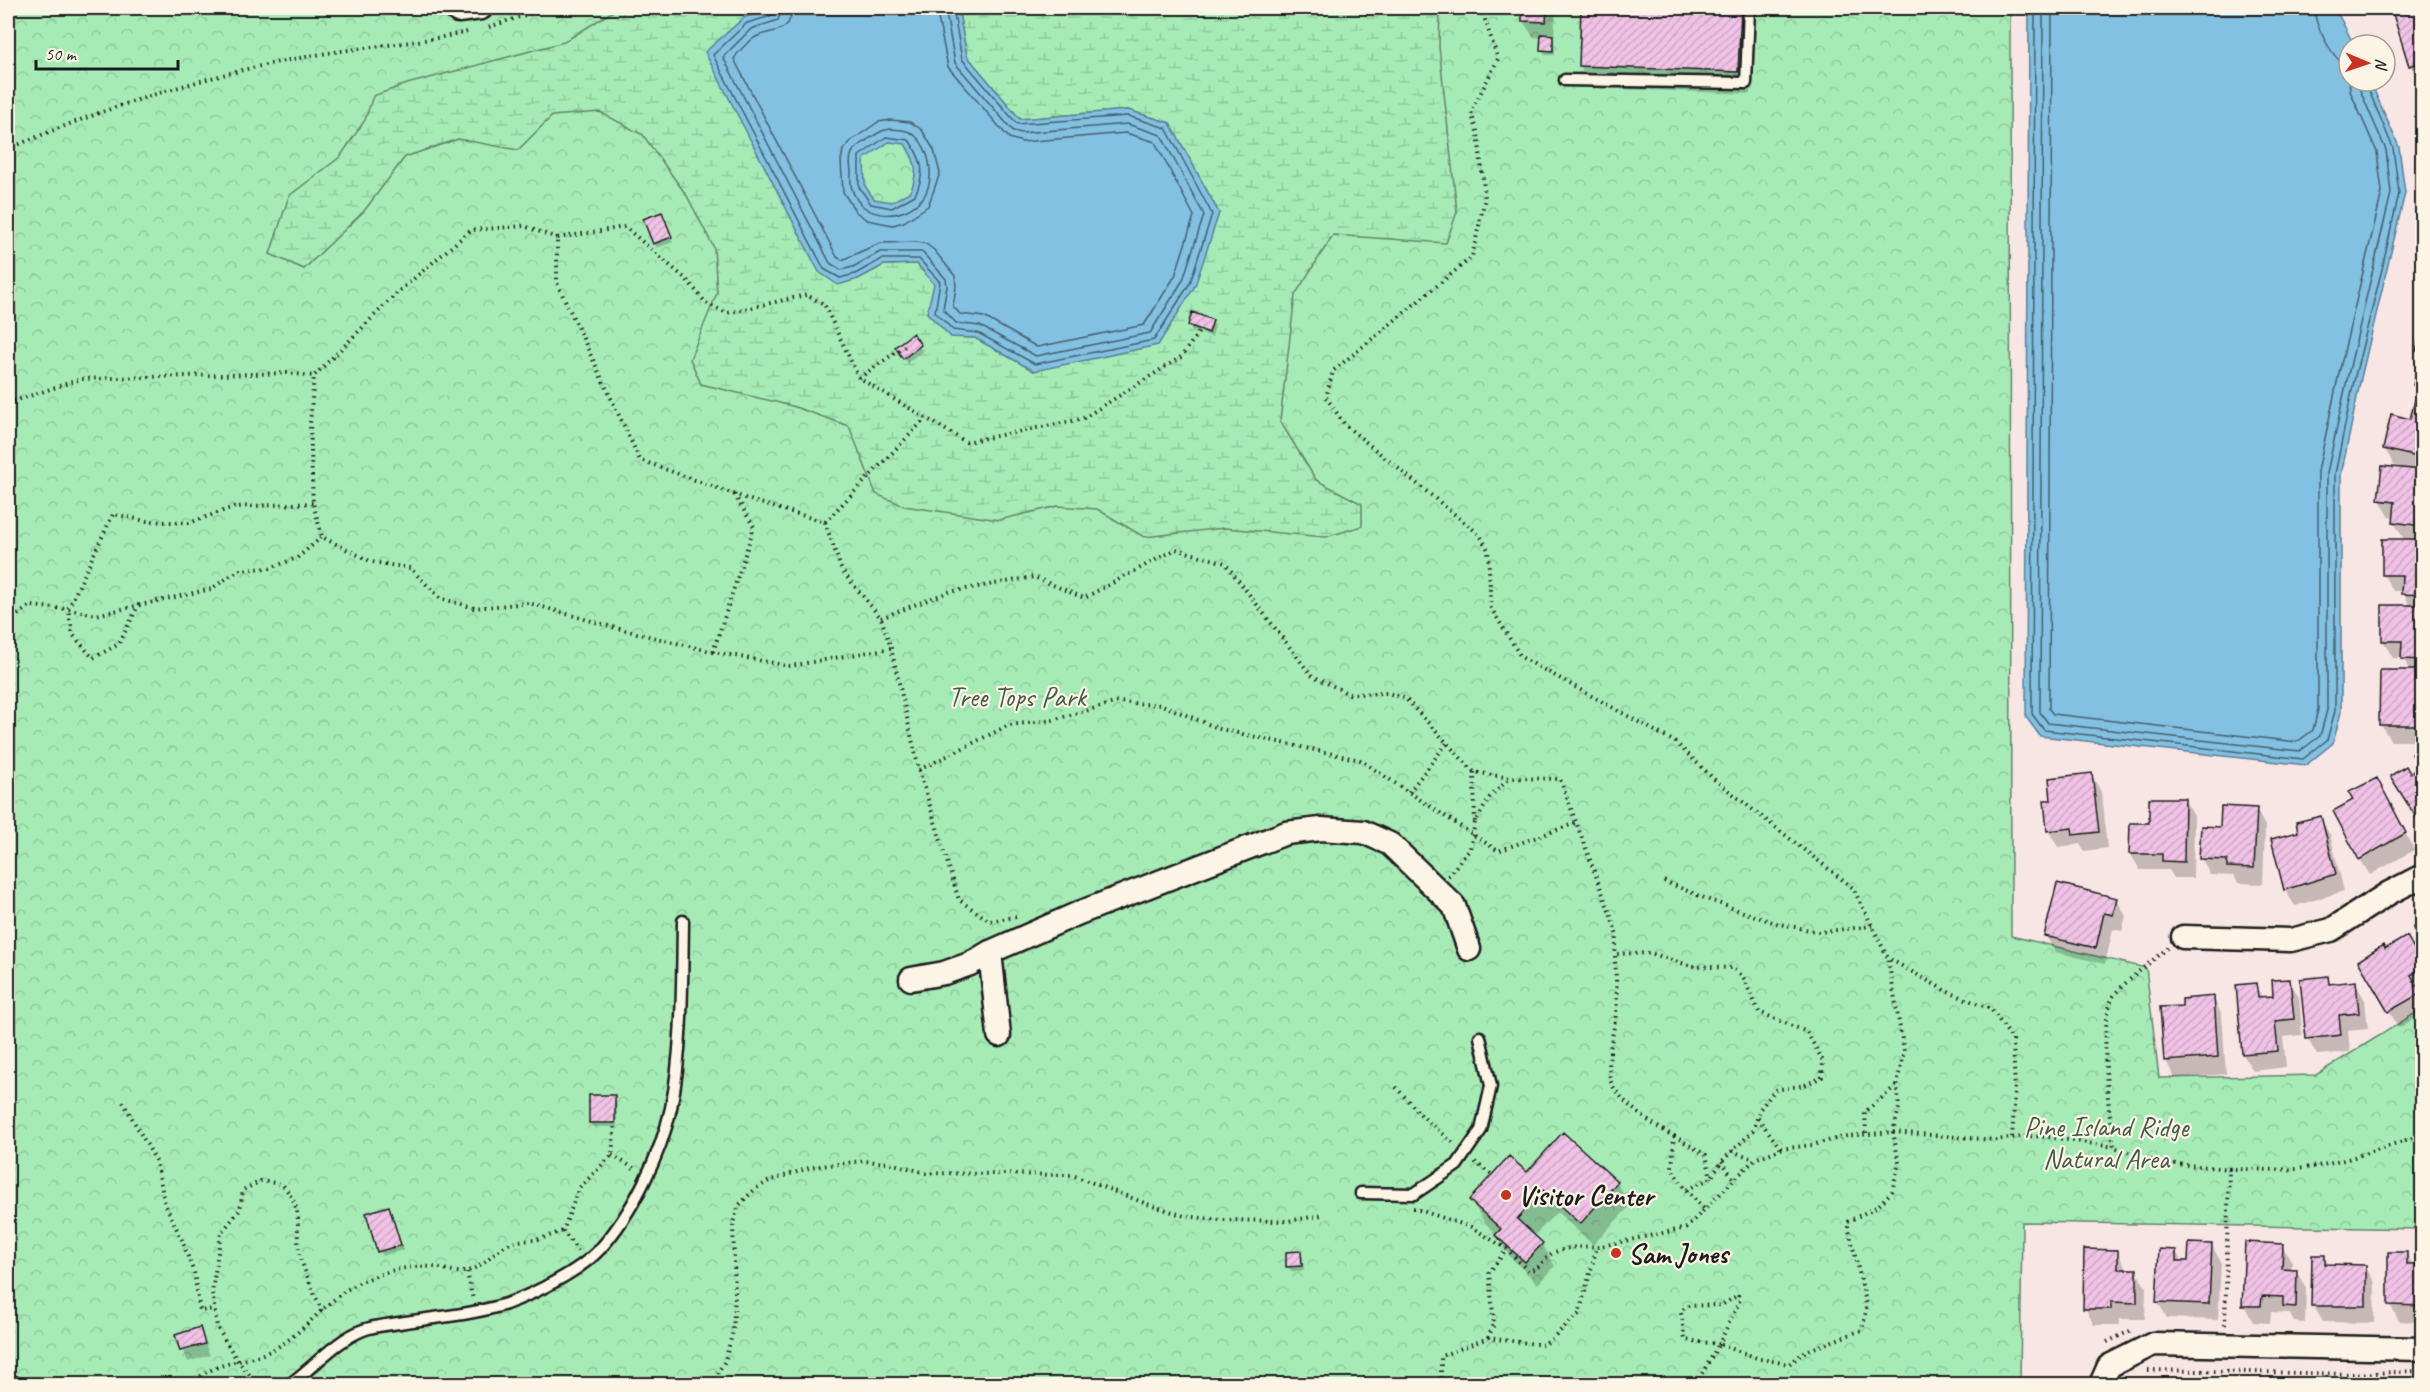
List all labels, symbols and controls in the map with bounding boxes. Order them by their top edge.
scale bar [36,33,178,71]
north arrow [2337,33,2397,93]
text: 50 m [45,43,78,65]
text: N [2371,58,2391,72]
park label: Tree Tops Park [948,679,1088,714]
park label: Pine Island Ridge Natural Area [2024,1109,2190,1176]
place label: Visitor Center [1518,1178,1656,1213]
marker: Visitor Center [1499,1188,1513,1202]
place label: Sam Jones [1628,1236,1731,1271]
marker: Sam Jones [1609,1246,1623,1260]

